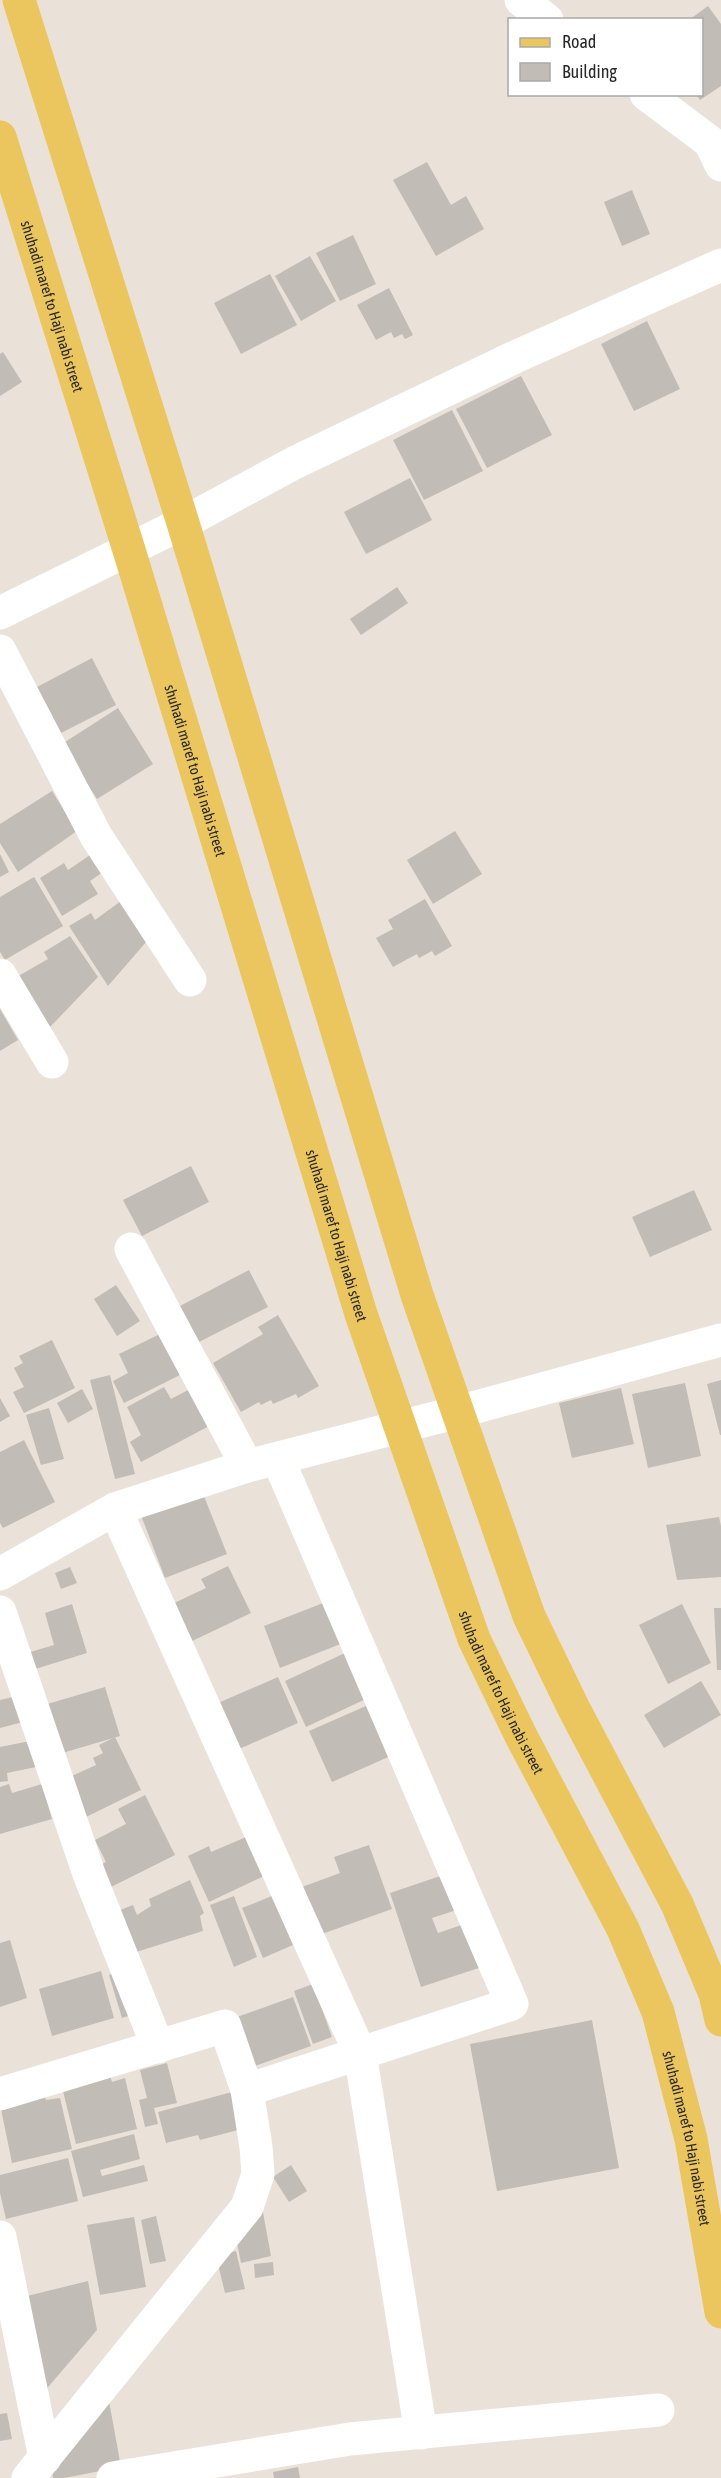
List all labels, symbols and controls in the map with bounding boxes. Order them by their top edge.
legend [508,18,703,96]
text: Road [562,31,596,52]
text: Building [562,61,617,82]
street label: shuhadi maref to Haji nabi street [18,218,88,394]
street label: shuhadi maref to Haji nabi street [162,682,230,858]
street label: shuhadi maref to Haji nabi street [303,1147,371,1324]
street label: shuhadi maref to Haji nabi street [456,1608,548,1777]
street label: shuhadi maref to Haji nabi street [660,2049,714,2227]

